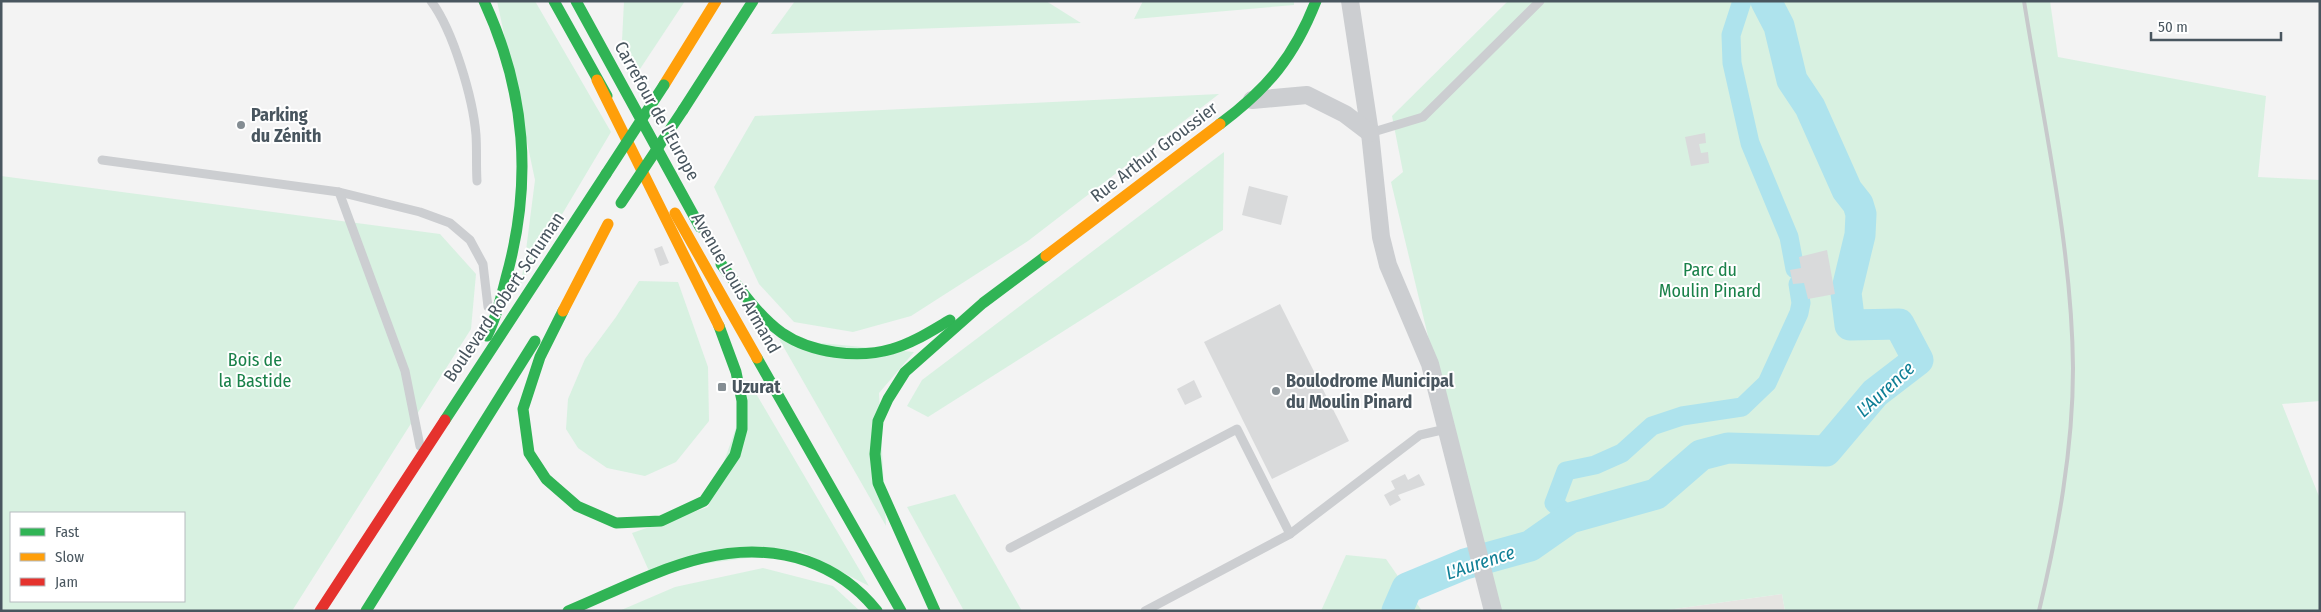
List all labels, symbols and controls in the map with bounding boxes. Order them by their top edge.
scale bar [2151,10,2281,42]
text: 50 m [2158,18,2188,36]
street label: Carrefour de l'Europe [610,38,704,184]
street label: Rue Arthur Groussier [1086,97,1222,207]
place label: Parking du Zénith [251,104,321,147]
marker: Parking du Zénith [235,119,247,131]
street label: Boulevard Robert Schuman [439,208,569,386]
street label: Avenue Louis Armand [687,209,785,357]
park label: Parc du Moulin Pinard [1659,259,1761,302]
park label: Bois de la Bastide [219,349,292,392]
water label: L'Aurence [1851,357,1919,422]
place label: Boulodrome Municipal du Moulin Pinard [1286,370,1454,413]
place label: Uzurat [732,376,781,398]
marker: Uzurat [716,381,728,393]
marker: Boulodrome Municipal du Moulin Pinard [1270,385,1282,397]
legend [10,512,185,602]
text: Fast [55,523,79,541]
water label: L'Aurence [1443,541,1518,584]
text: Slow [55,548,84,566]
text: Jam [55,573,78,591]

